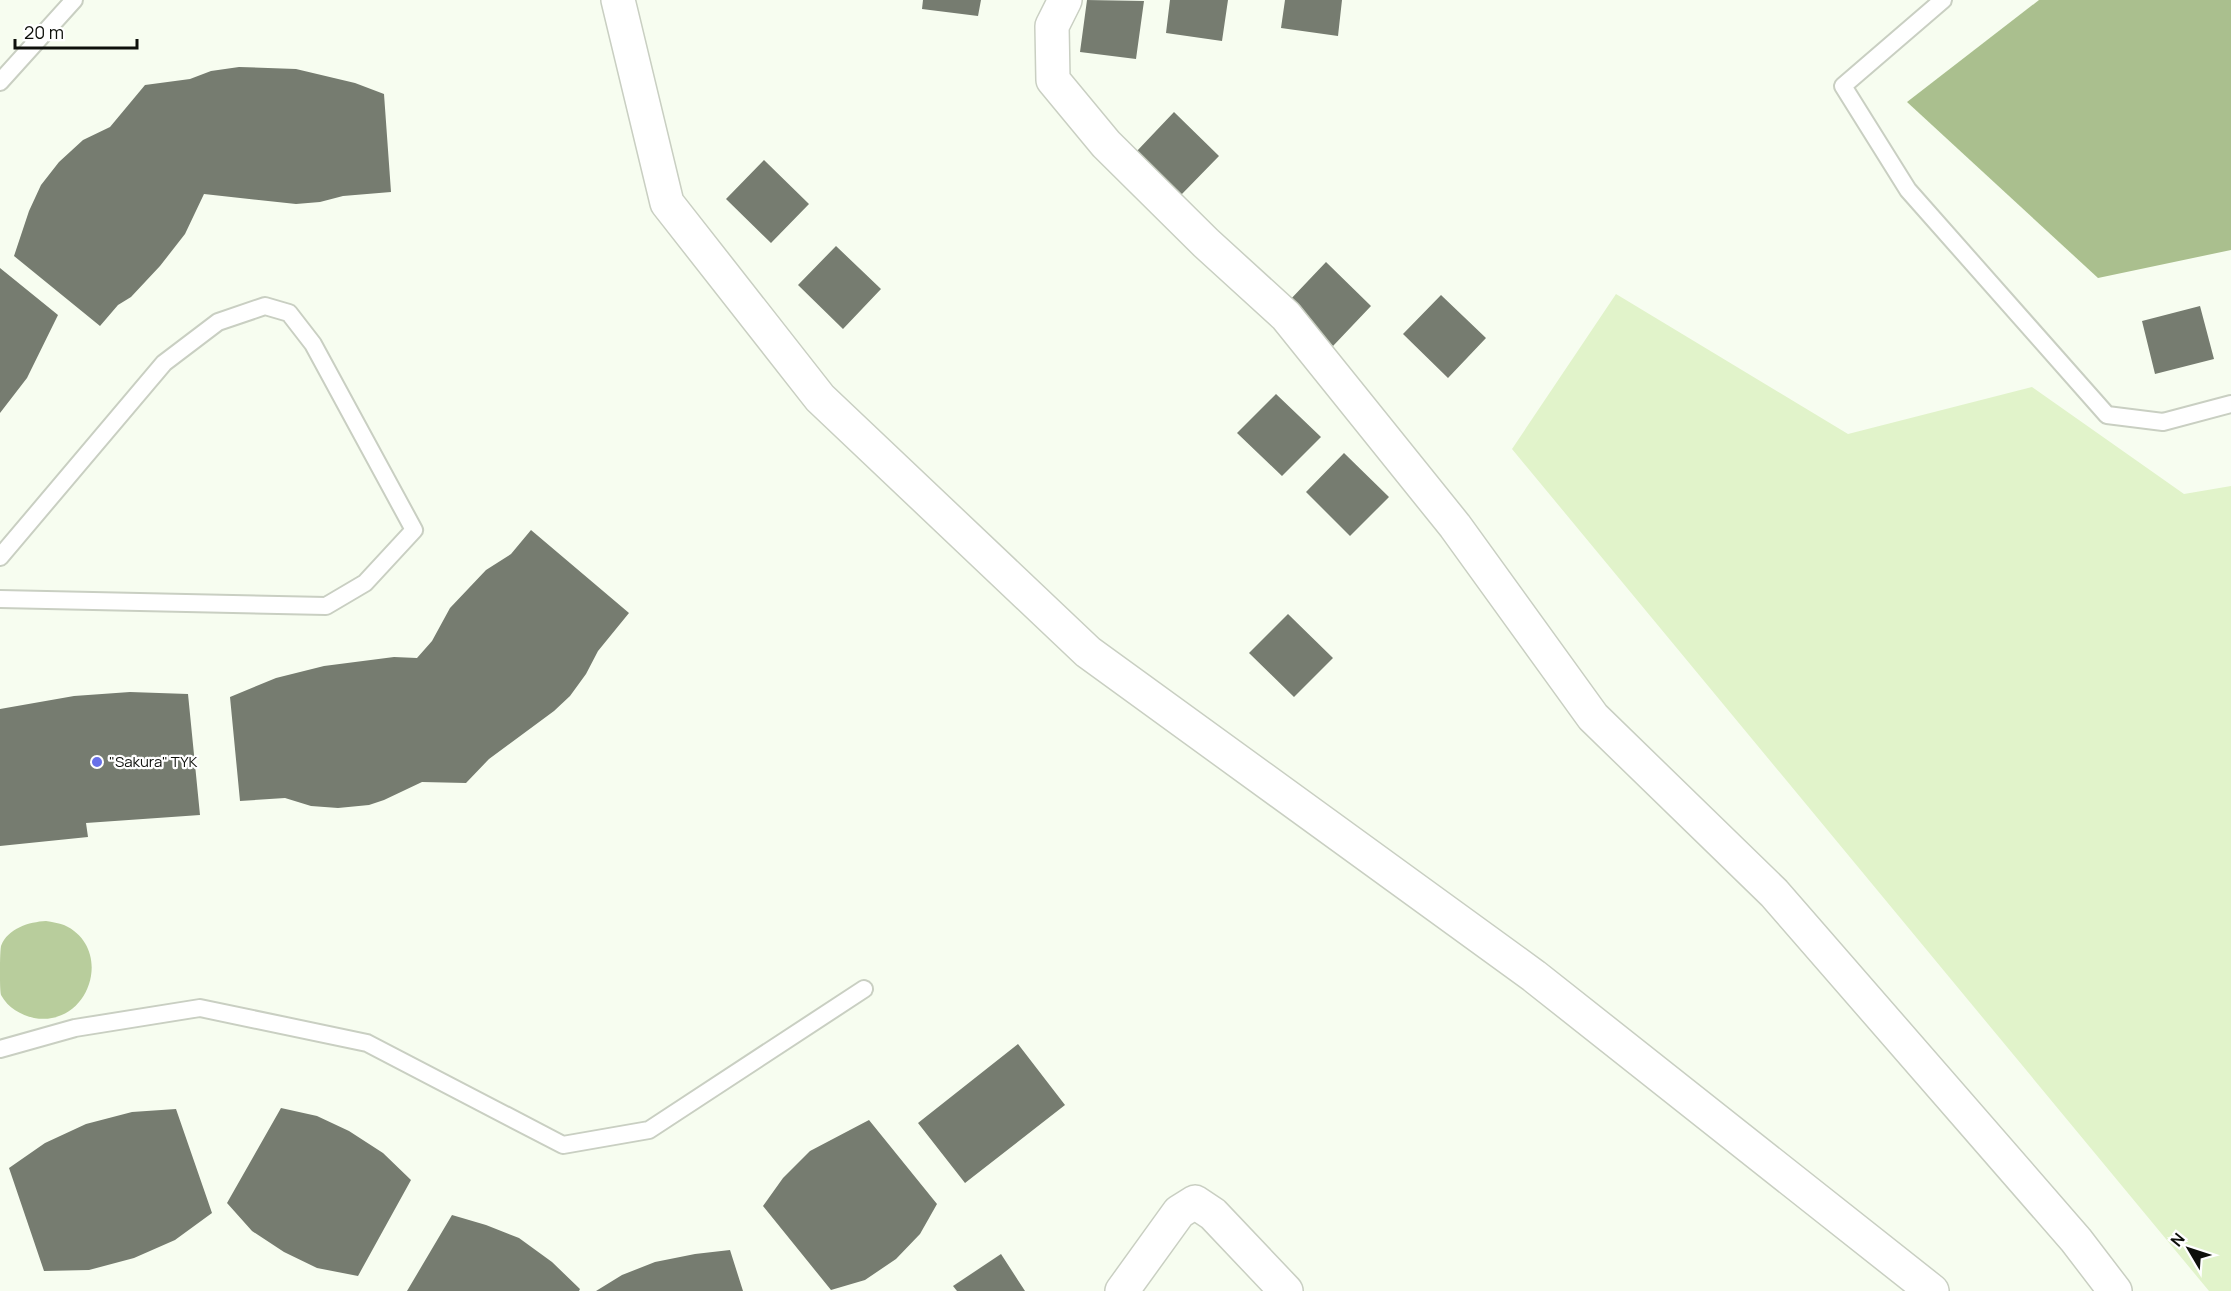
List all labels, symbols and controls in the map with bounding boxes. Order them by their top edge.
scale bar [15,12,136,50]
text: 20 m [24,20,64,44]
place label: "Sakura" ТҮК [109,751,198,772]
marker: "Sakura" ТҮК [90,755,104,769]
north arrow [2159,1219,2219,1279]
text: N [2165,1228,2190,1251]

